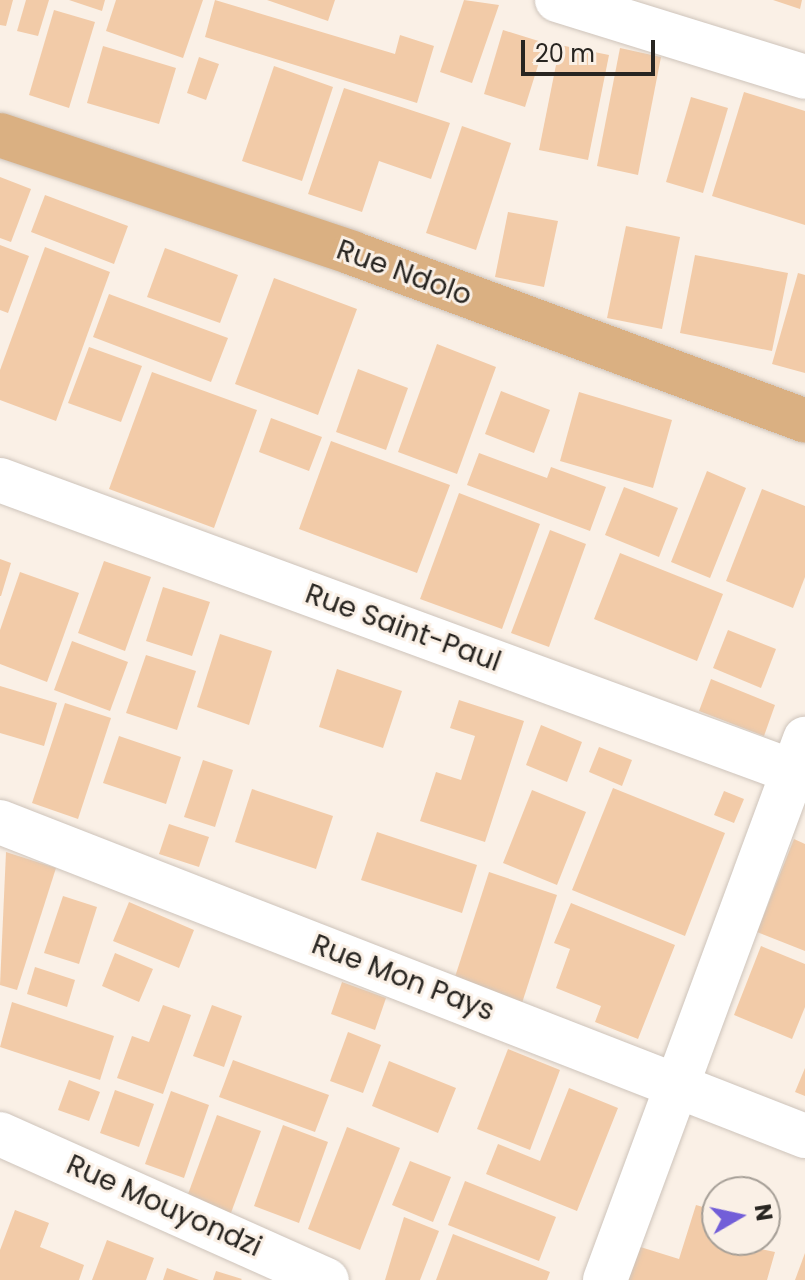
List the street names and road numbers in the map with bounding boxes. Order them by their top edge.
street label: Rue Ndolo [332,233,476,313]
street label: Rue Saint-Paul [301,577,505,679]
street label: Rue Mon Pays [307,928,499,1028]
street label: Rue Mouyondzi [61,1148,267,1264]

